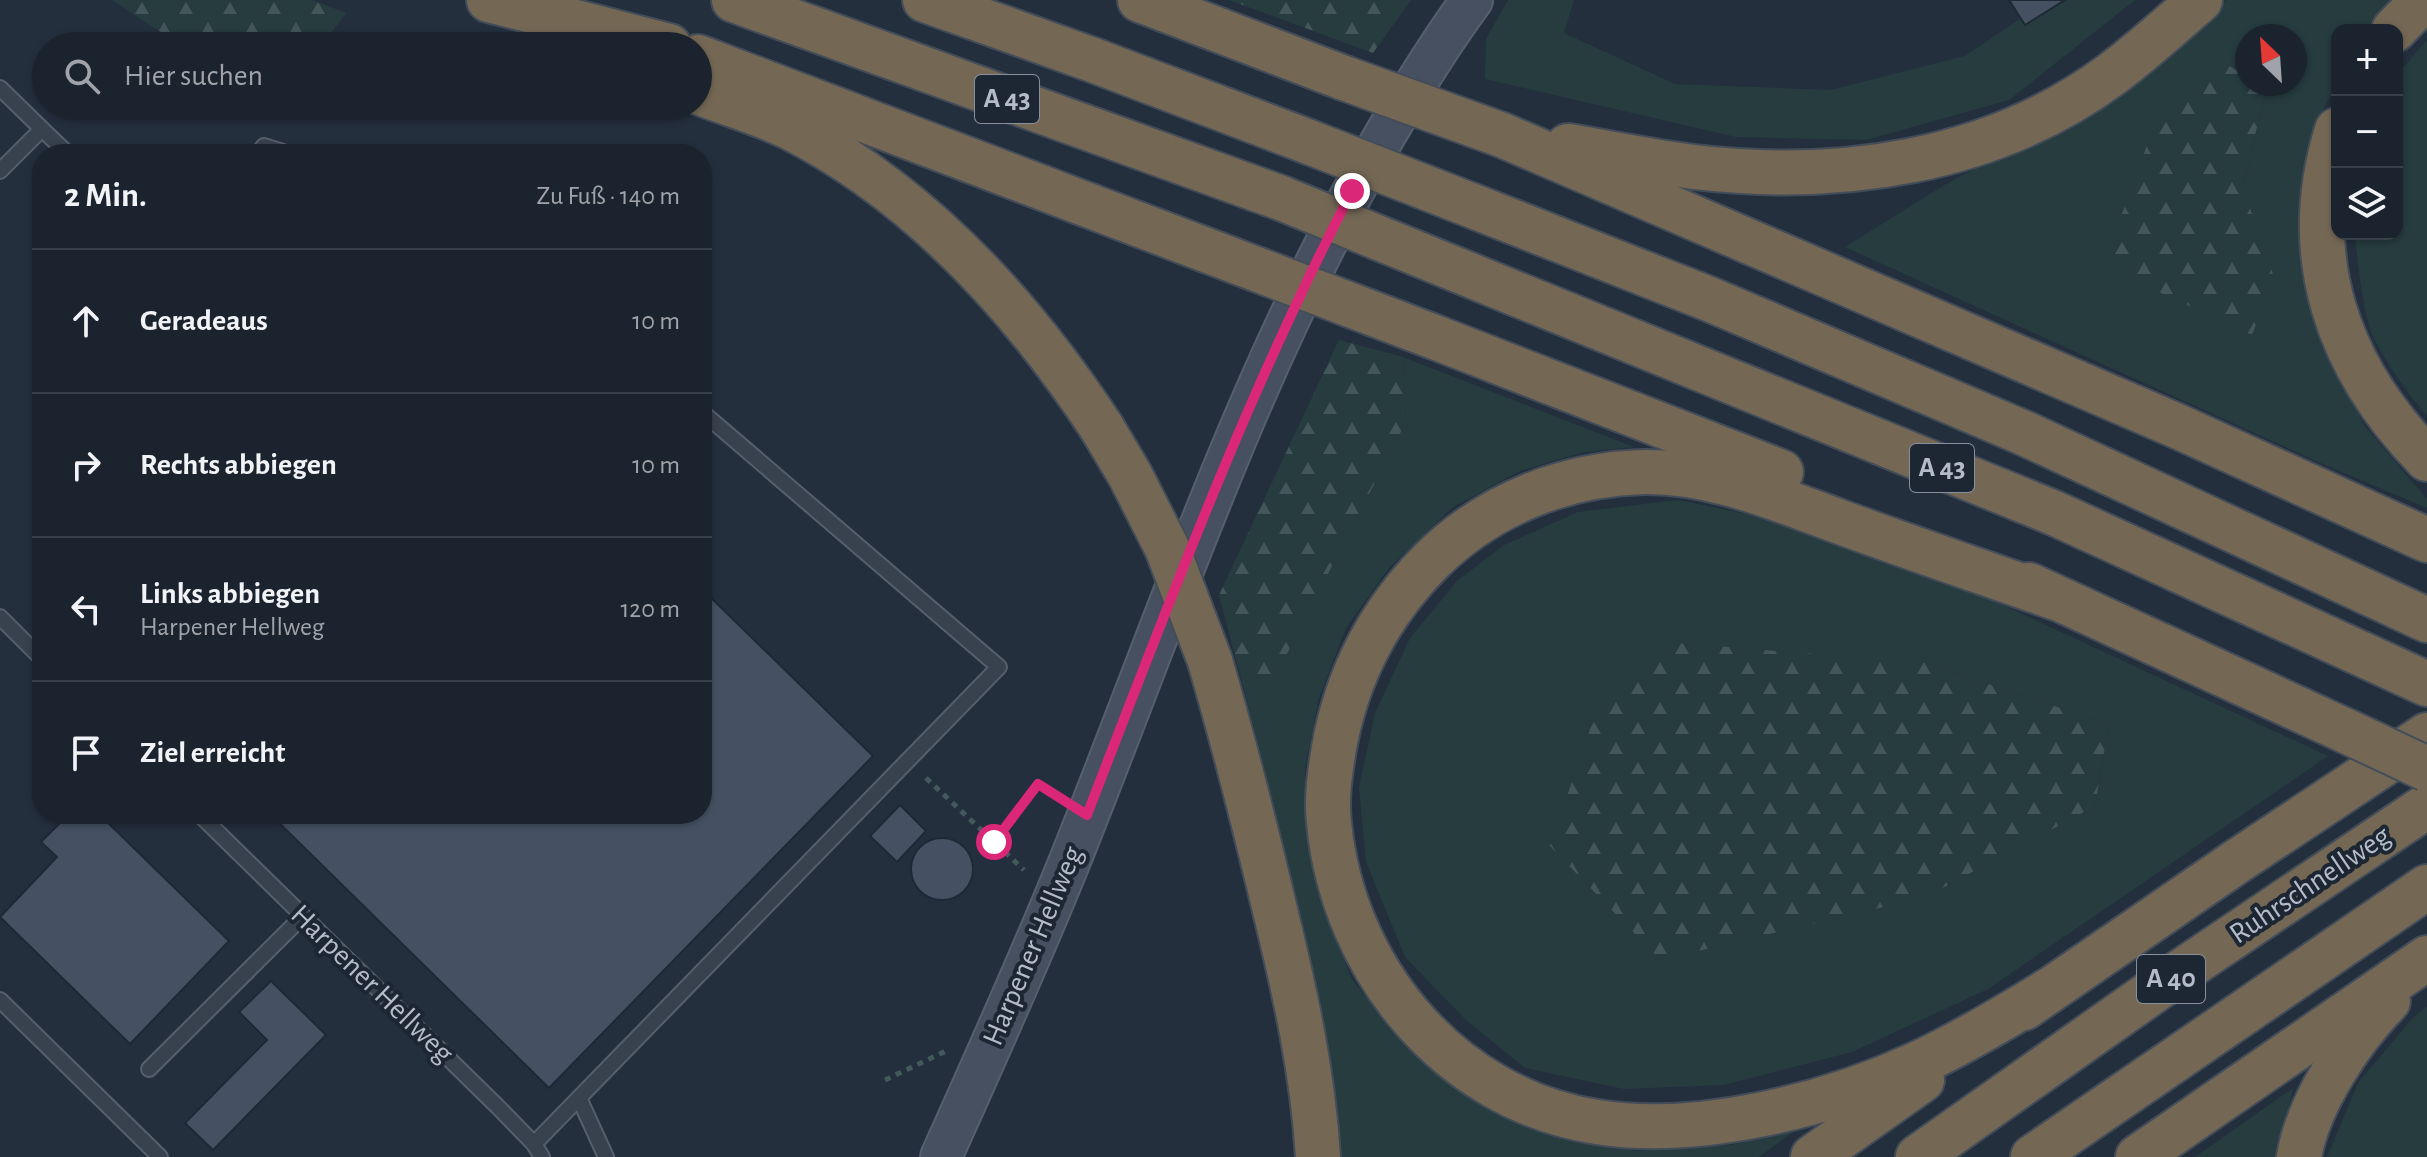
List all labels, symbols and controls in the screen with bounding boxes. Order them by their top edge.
north arrow [2235,24,2307,96]
map controls [2331,24,2403,240]
button: + [2331,24,2403,96]
search box [32,32,712,120]
icon: search [60,54,104,98]
text: Hier suchen [124,61,263,91]
road number: A 43 [975,75,1039,123]
button: − [2331,96,2403,168]
button: layers [2331,168,2403,240]
route end [1334,173,1370,209]
text: 2 Min. [64,179,147,213]
text: Zu Fuß · 140 m [537,183,680,209]
icon: ahead [64,299,108,343]
text: Geradeaus [140,306,268,336]
text: 10 m [632,308,680,334]
icon: right [64,443,108,487]
road number: A 43 [1910,444,1974,492]
text: Rechts abbiegen [140,450,337,480]
text: 10 m [632,452,680,478]
text: Links abbiegen [140,579,320,609]
icon: left [64,587,108,631]
text: 120 m [620,596,680,622]
text: Harpener Hellweg [140,614,324,640]
icon: arrive [64,731,108,775]
text: Ziel erreicht [140,738,285,768]
street label: Ruhrschnellweg [2224,820,2396,950]
route start [976,824,1012,860]
street label: Harpener Hellweg [978,842,1089,1050]
street label: Harpener Hellweg [285,899,459,1069]
road number: A 40 [2137,955,2205,1003]

